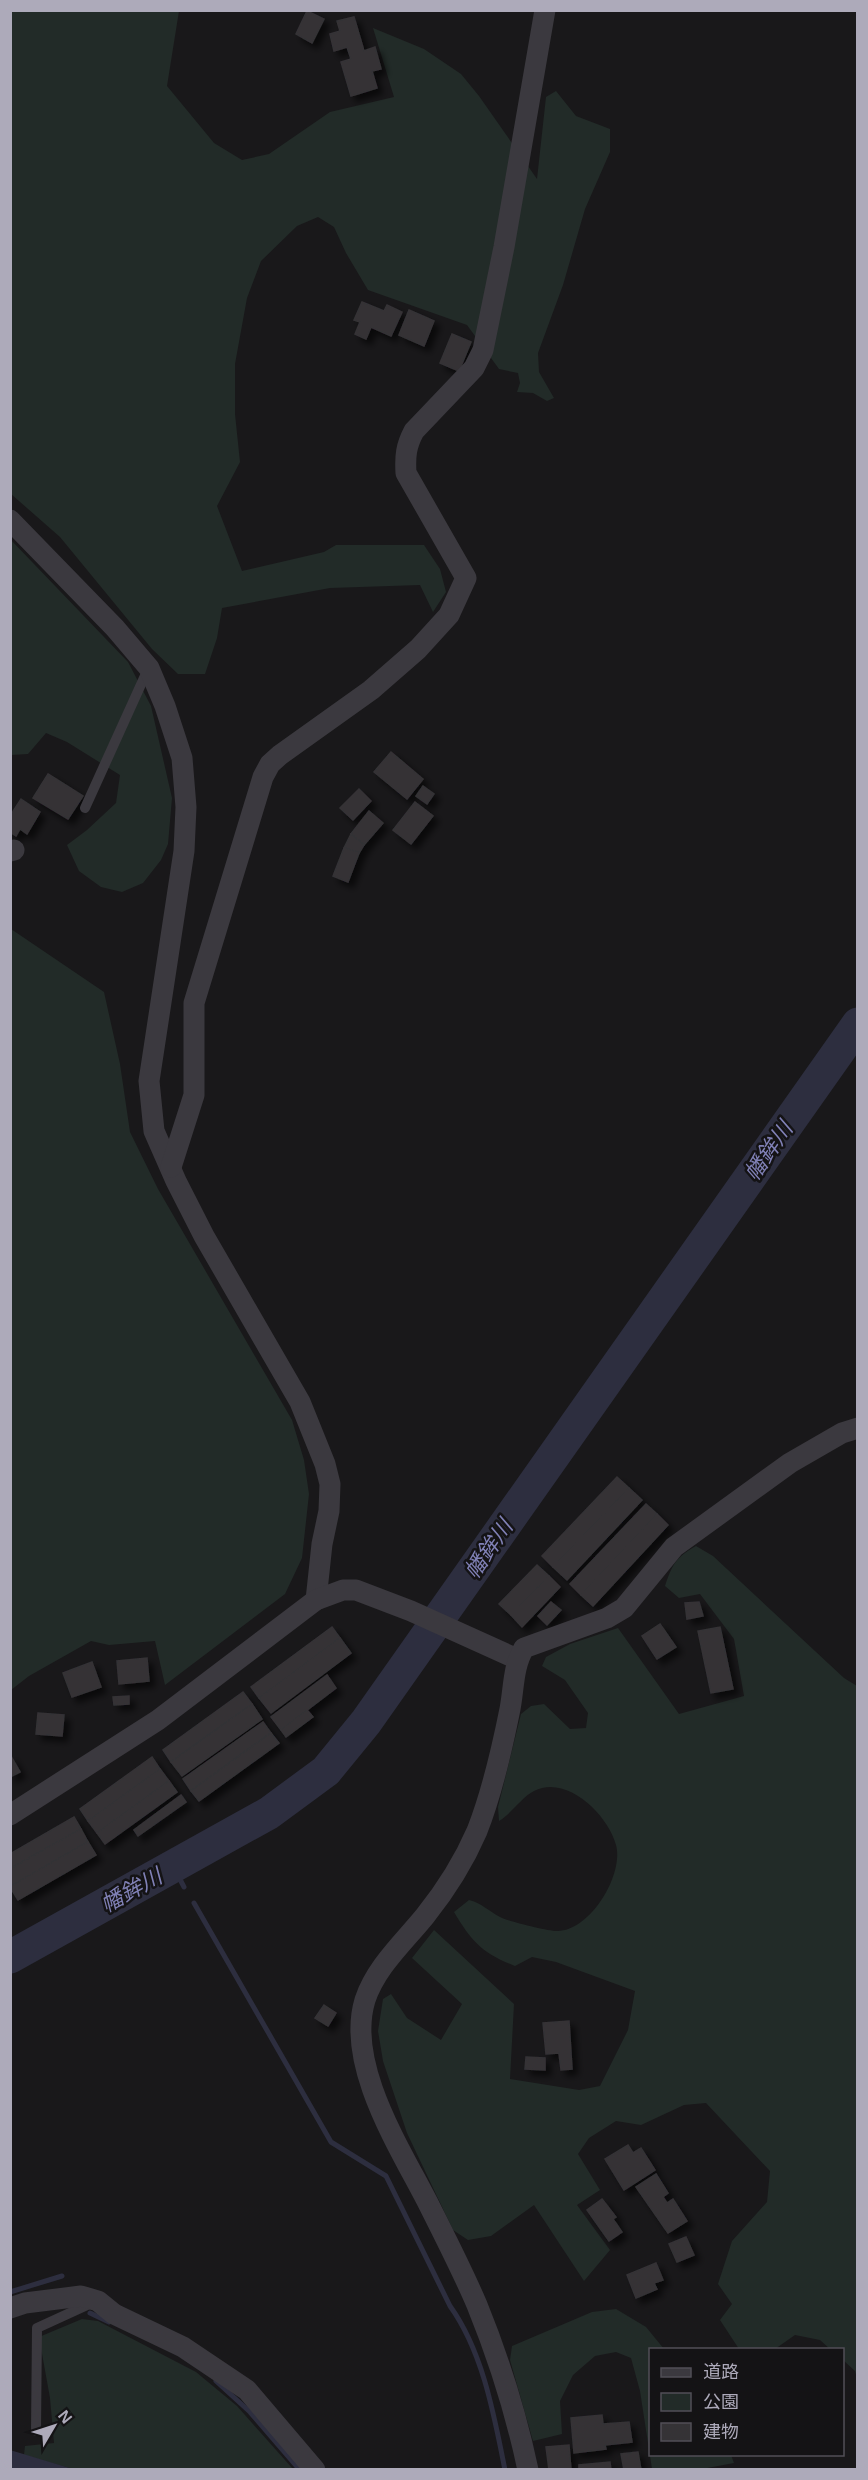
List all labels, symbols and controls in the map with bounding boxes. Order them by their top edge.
water label: 幡鉾川 [739,1115,799,1185]
water label: 幡鉾川 [459,1513,519,1583]
water label: 幡鉾川 [96,1863,168,1917]
legend [649,2348,844,2456]
text: 道路 [703,2362,739,2382]
text: 公園 [703,2392,739,2412]
north arrow [24,2396,84,2456]
text: N [55,2407,76,2427]
text: 建物 [703,2422,739,2442]

